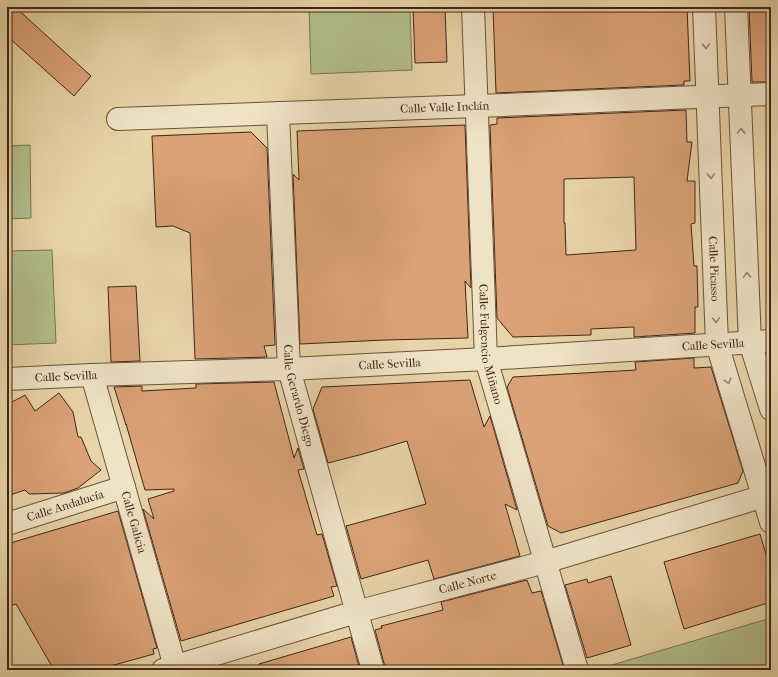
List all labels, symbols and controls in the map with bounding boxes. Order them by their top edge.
one-way arrow [702,43,710,49]
street label: Calle Valle Inclán [400,99,490,116]
one-way arrow [737,128,746,134]
one-way arrow [706,173,715,179]
street label: Calle Picasso [706,236,722,302]
one-way arrow [743,272,751,278]
street label: Calle Fulgencio Miñano [476,284,506,406]
one-way arrow [712,317,720,323]
street label: Calle Sevilla [681,336,745,354]
street label: Calle Gerardo Diego [281,344,317,448]
street label: Calle Sevilla [358,355,422,372]
street label: Calle Sevilla [34,368,98,385]
one-way arrow [723,378,732,385]
street label: Calle Andalucía [25,487,106,524]
street label: Calle Galicia [118,489,150,555]
street label: Calle Norte [437,568,498,597]

